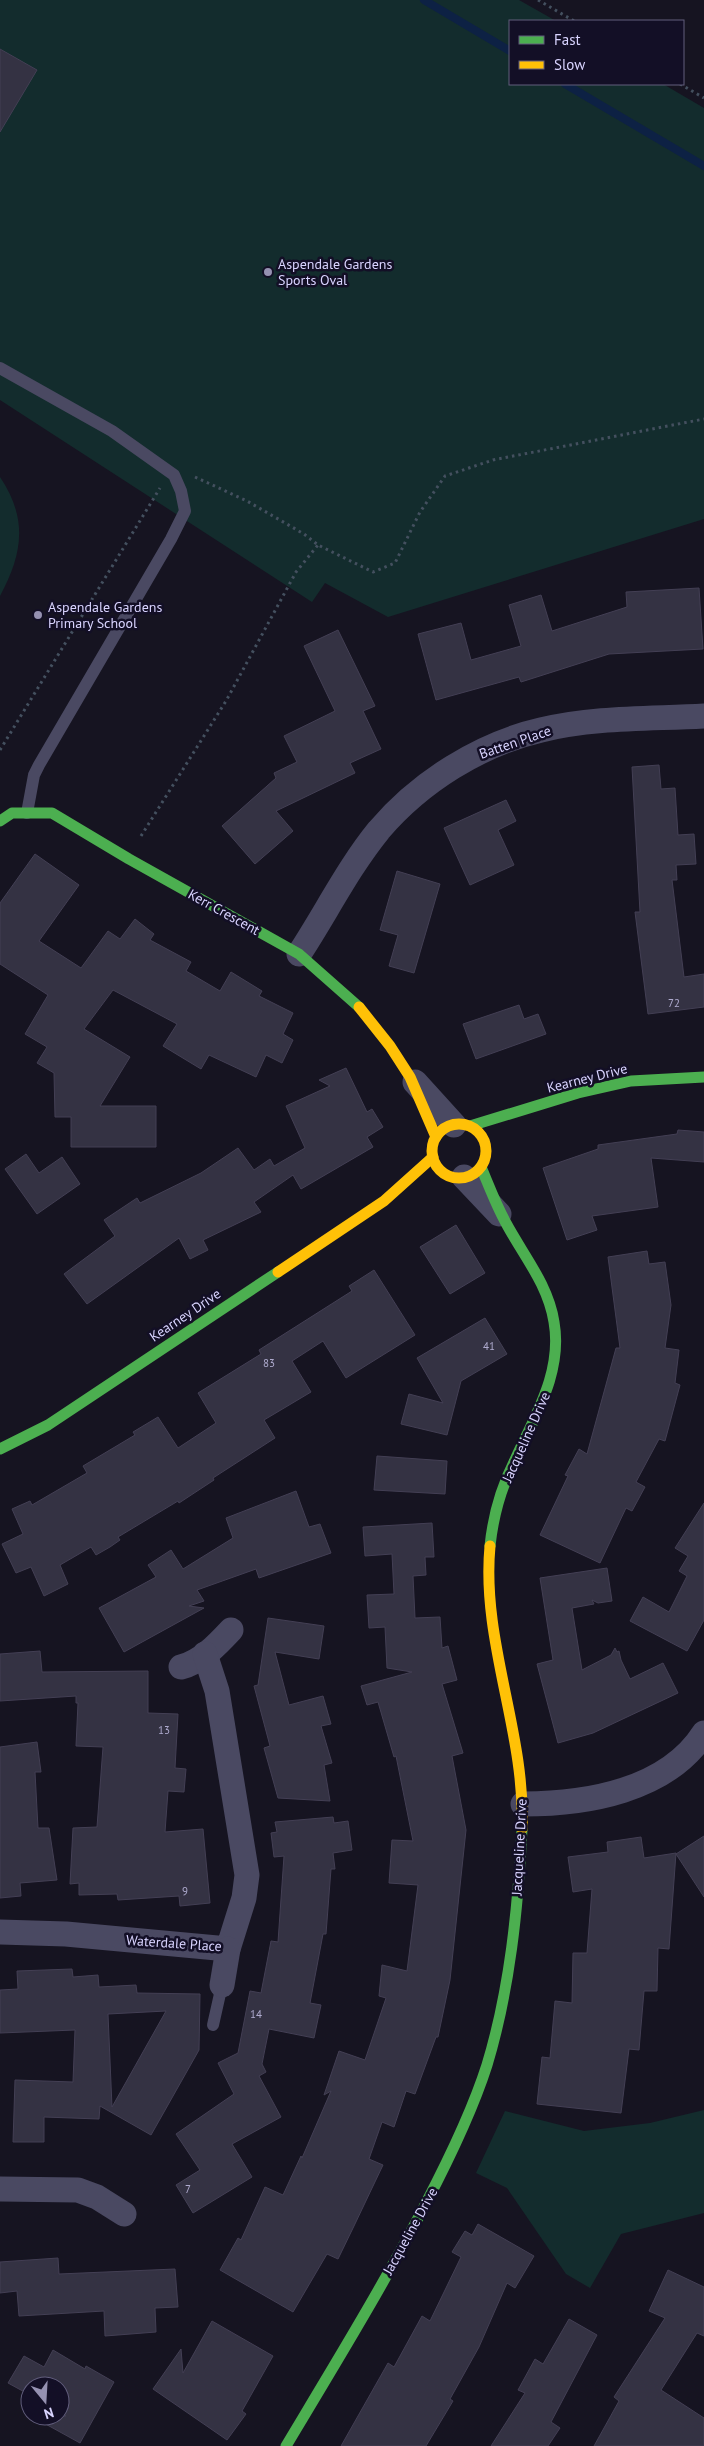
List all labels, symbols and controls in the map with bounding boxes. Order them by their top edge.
legend [509,20,684,85]
text: Fast [554,30,581,49]
text: Slow [554,55,585,74]
place label: Aspendale Gardens Sports Oval [278,255,392,289]
marker: Aspendale Gardens Sports Oval [262,266,274,278]
place label: Aspendale Gardens Primary School [48,598,162,632]
marker: Aspendale Gardens Primary School [32,609,44,621]
street label: Batten Place [477,721,553,763]
street label: Kerr Crescent [185,885,263,939]
house number: 72 [668,996,680,1010]
street label: Kearney Drive [545,1059,629,1097]
street label: Kearney Drive [146,1285,224,1345]
house number: 41 [483,1339,495,1353]
house number: 83 [263,1356,275,1370]
street label: Jacqueline Drive [498,1389,554,1486]
house number: 13 [158,1723,170,1737]
street label: Jacqueline Drive [507,1798,531,1897]
house number: 9 [182,1884,188,1898]
street label: Waterdale Place [126,1931,222,1955]
house number: 14 [250,2007,262,2021]
house number: 7 [185,2182,191,2196]
street label: Jacqueline Drive [378,2184,441,2279]
north arrow [20,2376,70,2426]
text: N [42,2403,56,2423]

